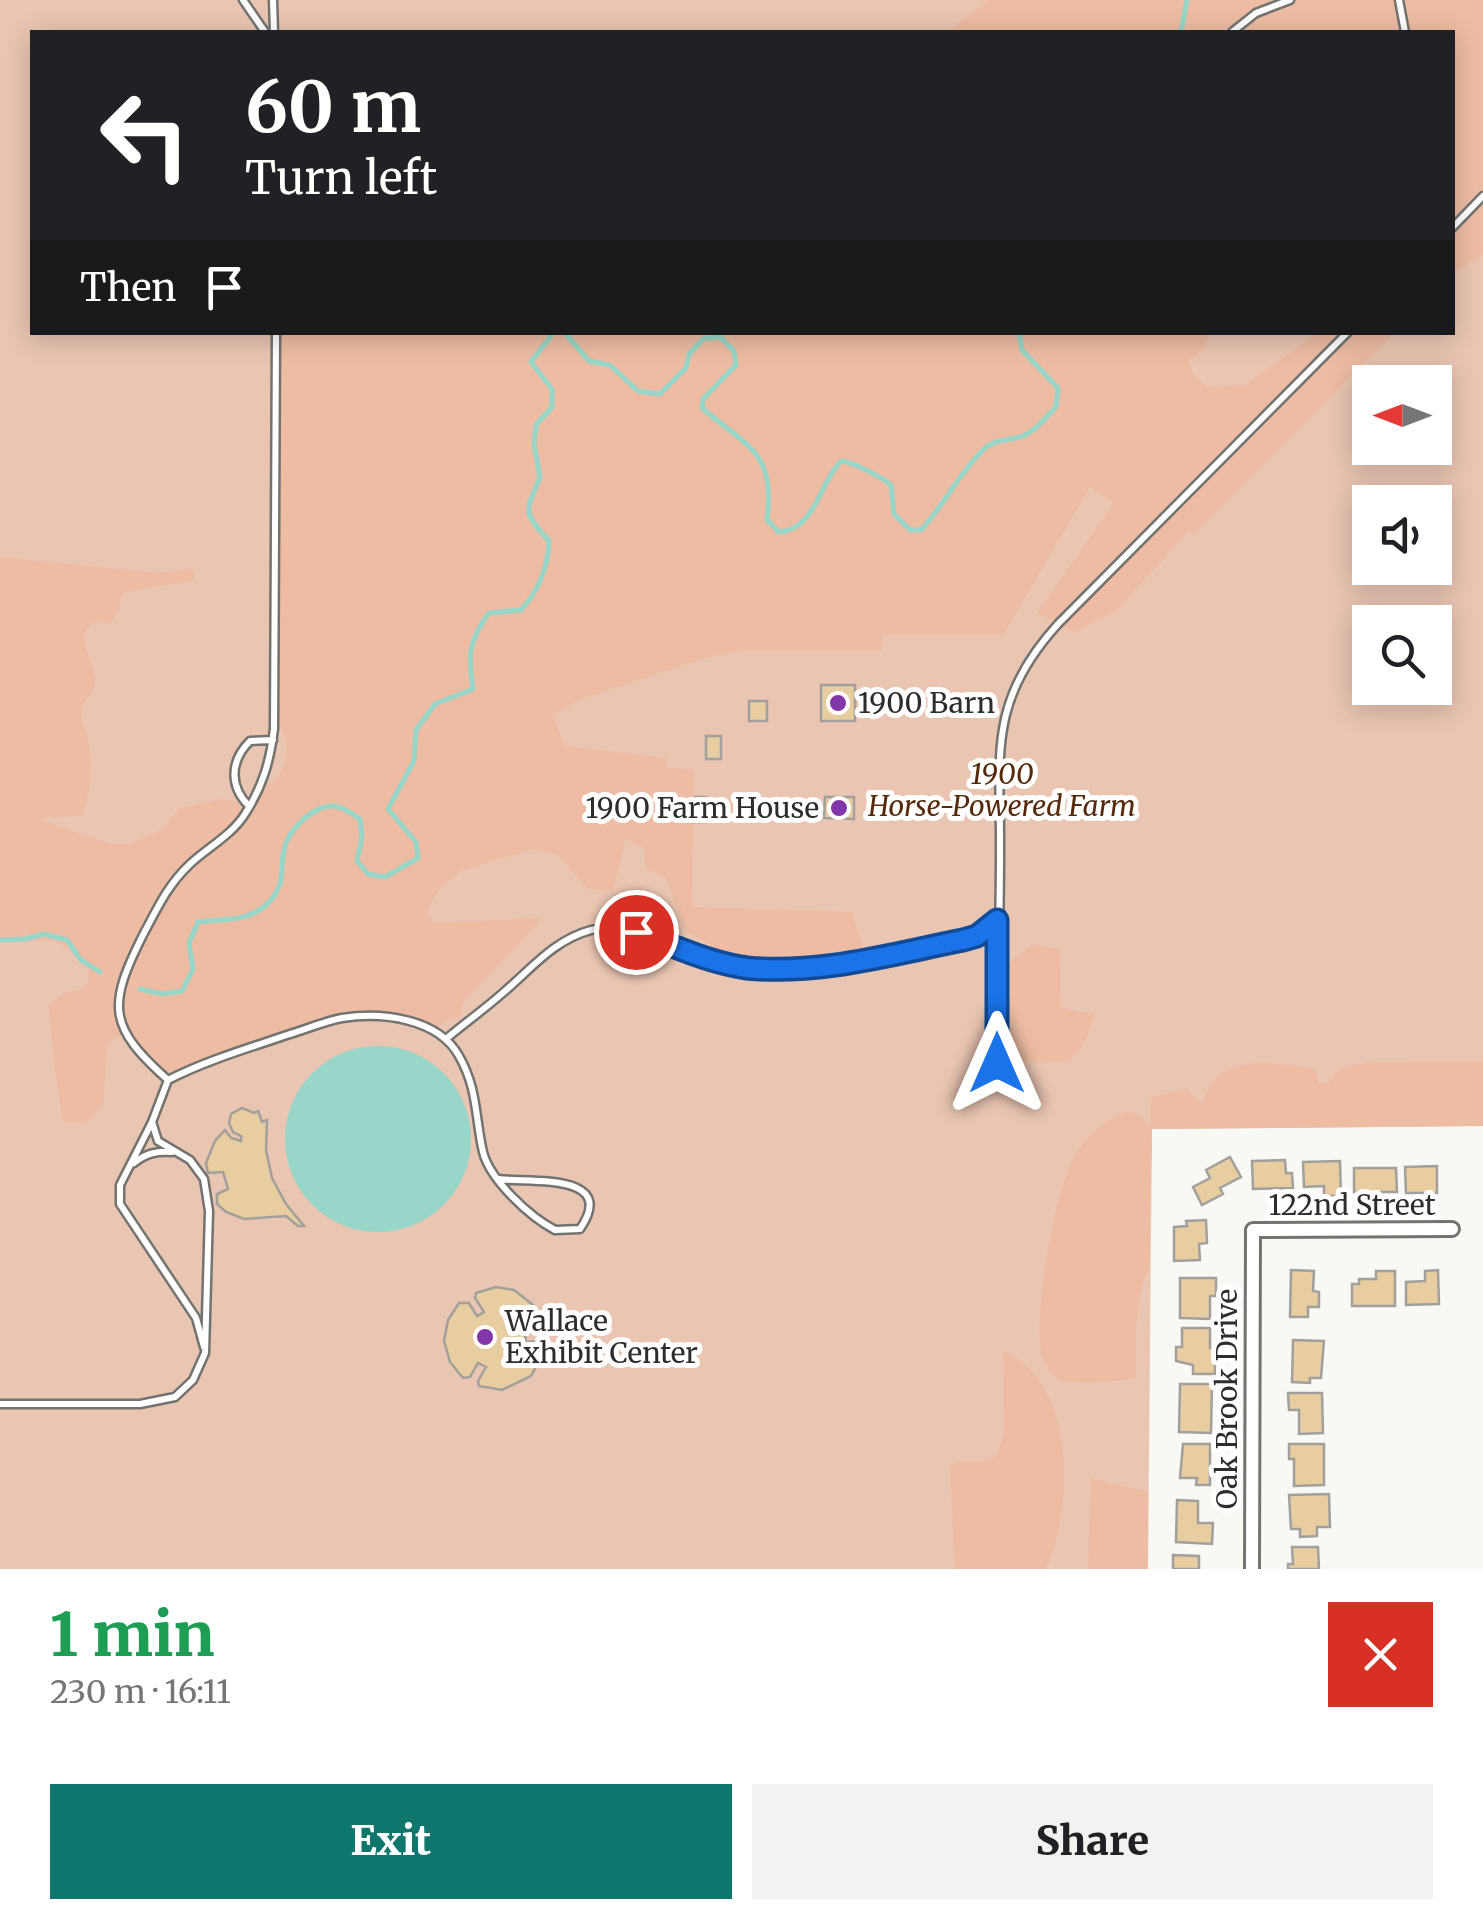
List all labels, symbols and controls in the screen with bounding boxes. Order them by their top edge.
text: 60 m [245,63,421,151]
icon: left [80,70,210,200]
text: Turn left [245,150,437,206]
icon: arrive [197,260,252,315]
text: Then [80,264,177,311]
north arrow [1352,365,1452,465]
map controls [1352,365,1452,705]
button: sound [1352,485,1452,585]
button: search [1352,605,1452,705]
place label: 1900 Barn [858,685,995,721]
marker: 1900 Barn [827,692,849,714]
park label: 1900 Horse-Powered Farm [867,756,1136,824]
place label: 1900 Farm House [586,790,819,826]
marker: 1900 Farm House [828,797,850,819]
pin [594,890,679,975]
icon: arrive [609,905,664,960]
position arrow [945,1011,1049,1115]
street label: 122nd Street [1268,1187,1436,1223]
street label: Oak Brook Drive [1209,1289,1245,1509]
place label: Wallace Exhibit Center [504,1303,698,1371]
marker: Wallace Exhibit Center [474,1326,496,1348]
text: 1 min [50,1597,214,1672]
button: close [1328,1602,1433,1707]
text: 230 m · 16:11 [50,1672,231,1712]
button: Exit [50,1784,732,1899]
button: Share [752,1784,1433,1899]

